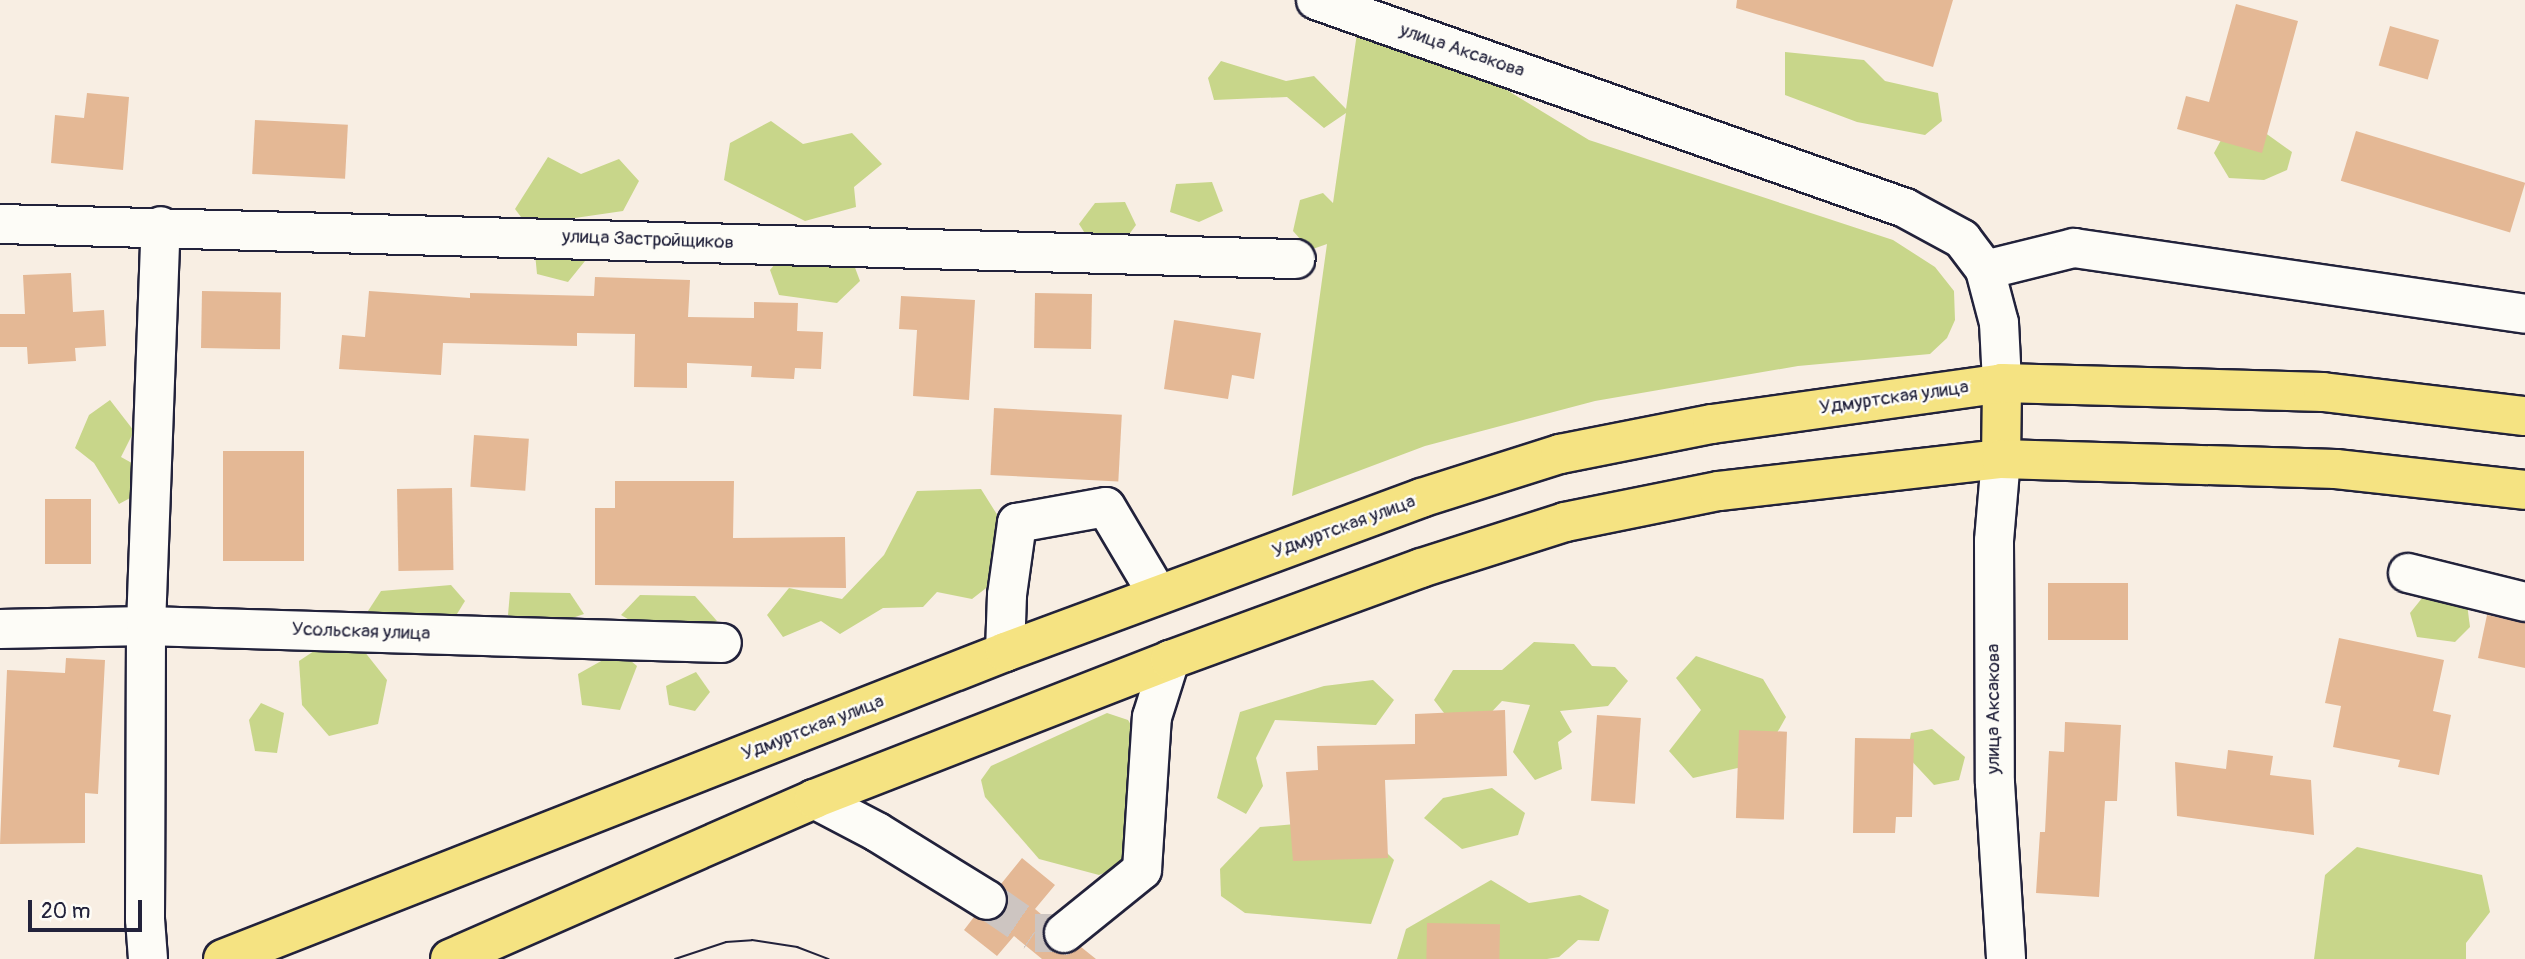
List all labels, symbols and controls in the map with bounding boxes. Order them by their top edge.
street label: улица Аксакова [1397,19,1527,83]
street label: улица Застройщиков [562,226,734,254]
street label: Удмуртская улица [1818,376,1970,420]
street label: Удмуртская улица [1269,491,1419,563]
street label: Усольская улица [291,618,431,646]
street label: улица Аксакова [1983,644,2005,774]
street label: Удмуртская улица [739,690,887,766]
scale bar [32,886,145,930]
text: 20 m [41,898,90,925]

